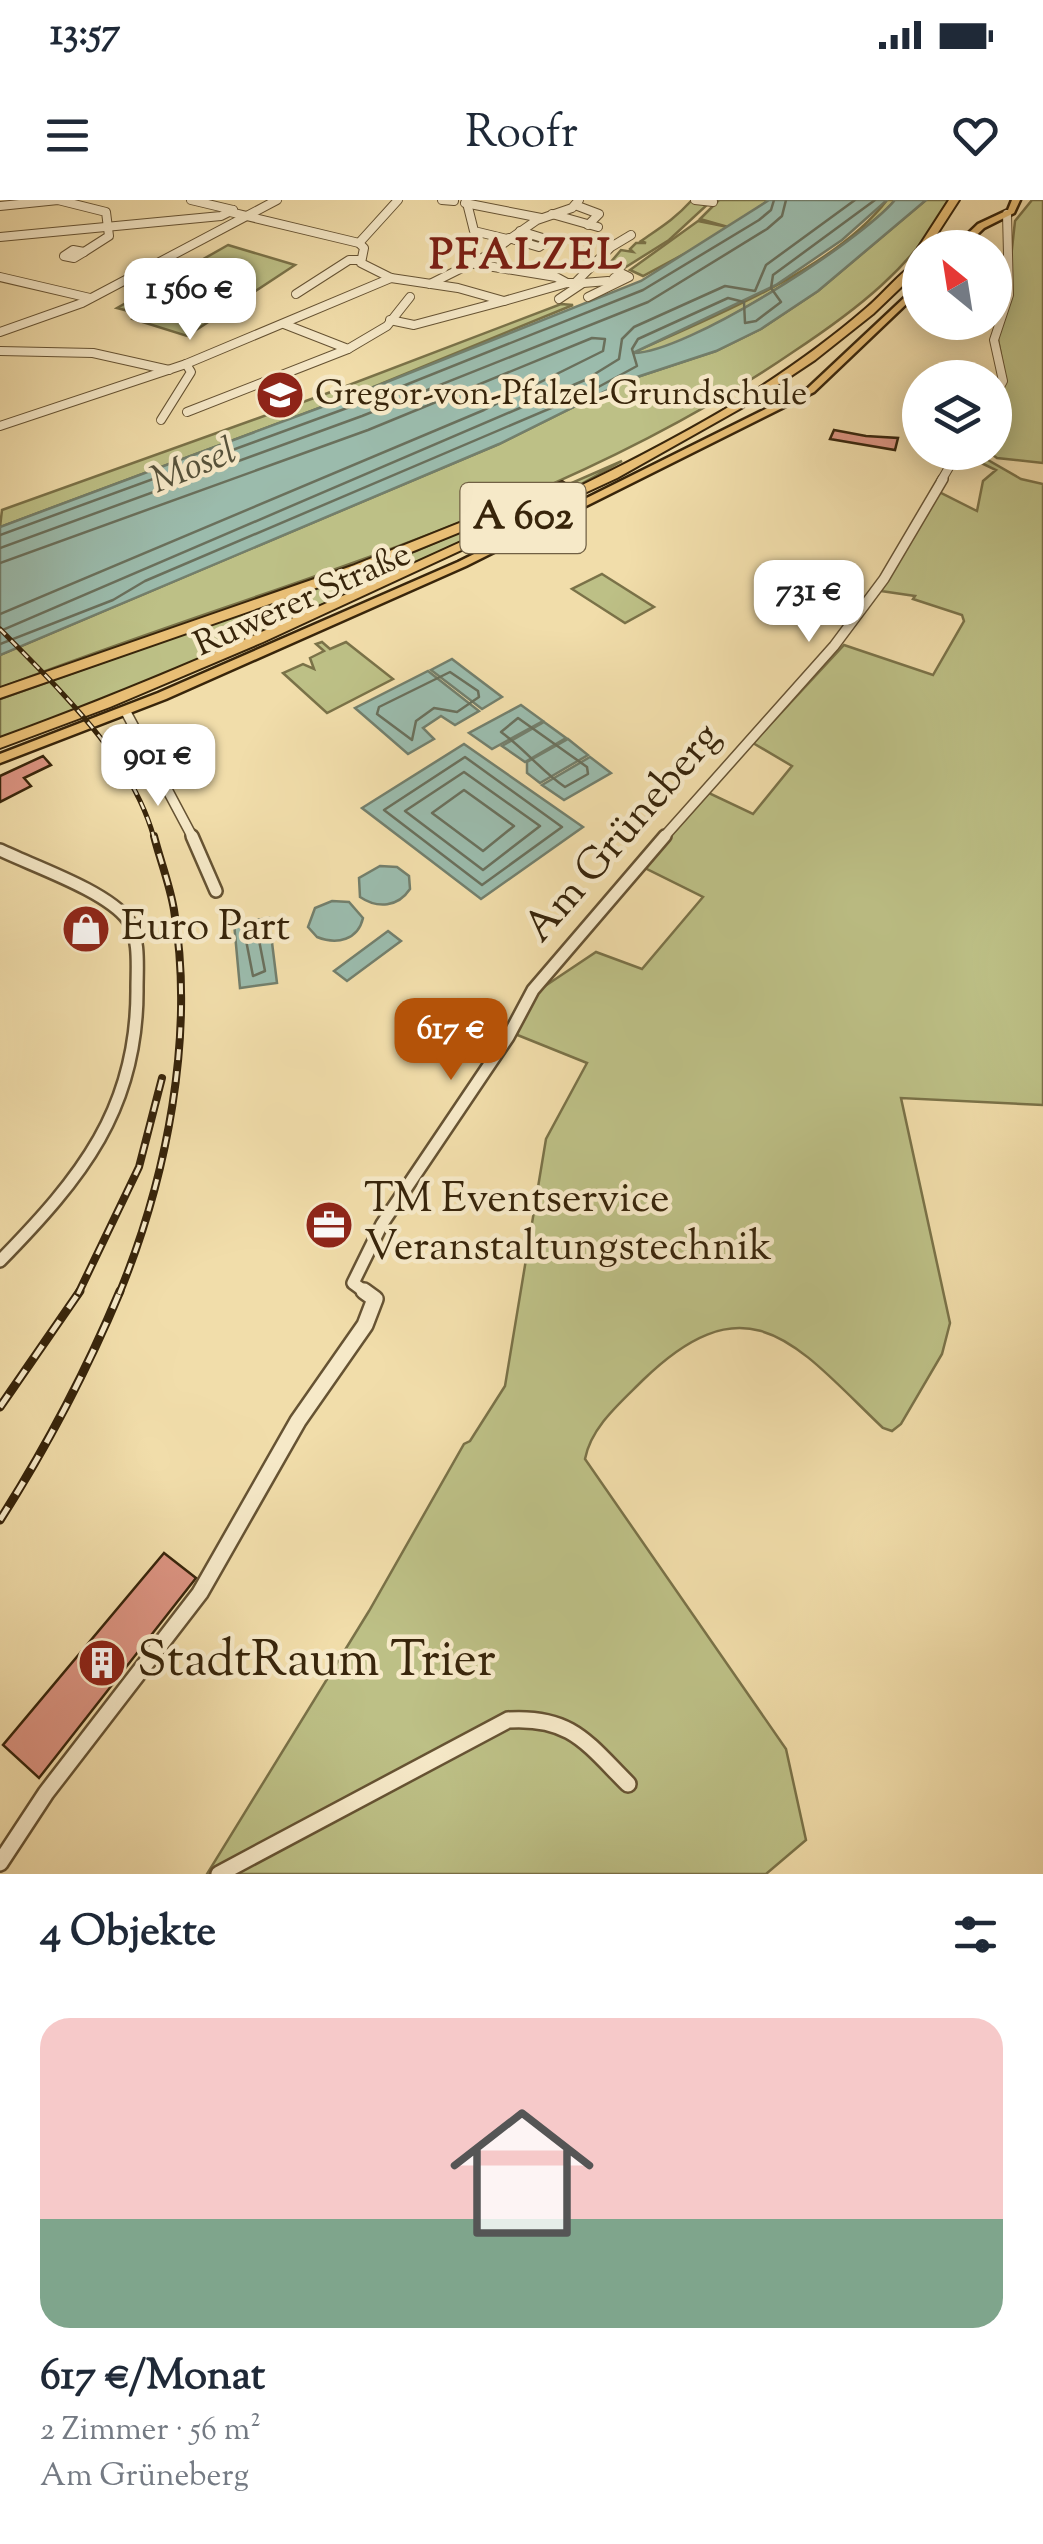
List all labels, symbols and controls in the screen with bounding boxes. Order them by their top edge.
text: 13:57 [50,8,120,62]
text: Roofr [465,103,578,168]
icon: menu [40,108,95,163]
icon: heart [948,108,1003,163]
district label: PFALZEL [429,228,625,288]
north arrow [902,230,1012,340]
map controls [902,230,1012,470]
pin: 1 560 € [98,258,282,343]
text: 1 560 € [146,267,234,313]
button: layers [902,360,1012,470]
school or university icon: Gregor-von-Pfalzel-Grundschule [254,369,306,421]
place label: Gregor-von-Pfalzel-Grundschule [315,370,807,421]
water label: Mosel [143,426,245,510]
road number: A 602 [460,483,586,553]
street label: Ruwerer Straße [186,530,420,672]
pin: 731 € [739,560,879,645]
text: 731 € [776,569,842,615]
street label: Am Grüneberg [511,711,737,957]
pin: 901 € [88,724,228,809]
text: 901 € [123,733,193,779]
place label: Euro Part [121,899,290,959]
shop icon: Euro Part [60,903,112,955]
pin: 617 € [381,998,521,1083]
text: 617 € [417,1007,485,1053]
place label: TM Eventservice Veranstaltungstechnik [364,1171,772,1279]
office icon: TM Eventservice Veranstaltungstechnik [303,1199,355,1251]
place label: StadtRaum Trier [137,1627,496,1699]
building icon: StadtRaum Trier [76,1637,128,1689]
text: 4 Objekte [40,1904,216,1964]
icon: filters [948,1907,1003,1962]
icon: home [432,2083,612,2263]
text: 617 €/Monat [40,2348,265,2408]
text: 2 Zimmer · 56 m² [40,2408,261,2454]
text: Am Grüneberg [40,2454,249,2500]

